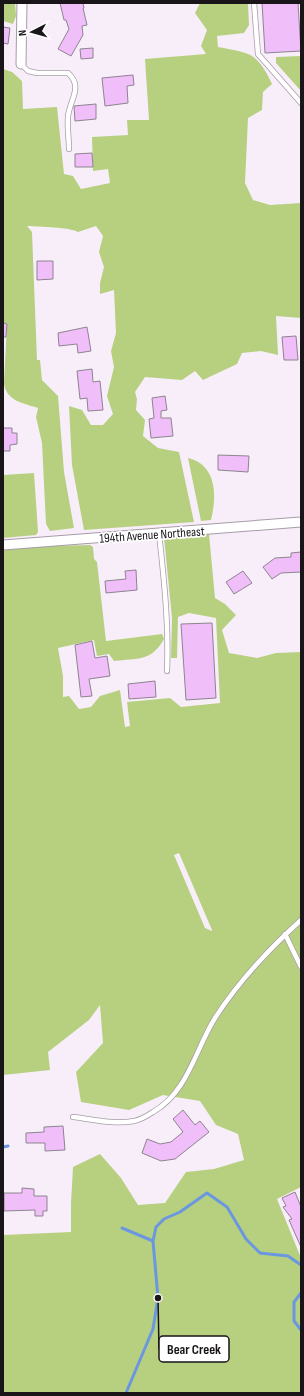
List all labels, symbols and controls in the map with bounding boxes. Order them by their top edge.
north arrow [12,12,52,52]
text: N [16,29,29,37]
street label: 194th Avenue Northeast [99,523,205,547]
callout: Bear Creek [159,1336,229,1362]
text: Bear Creek [167,1341,221,1358]

